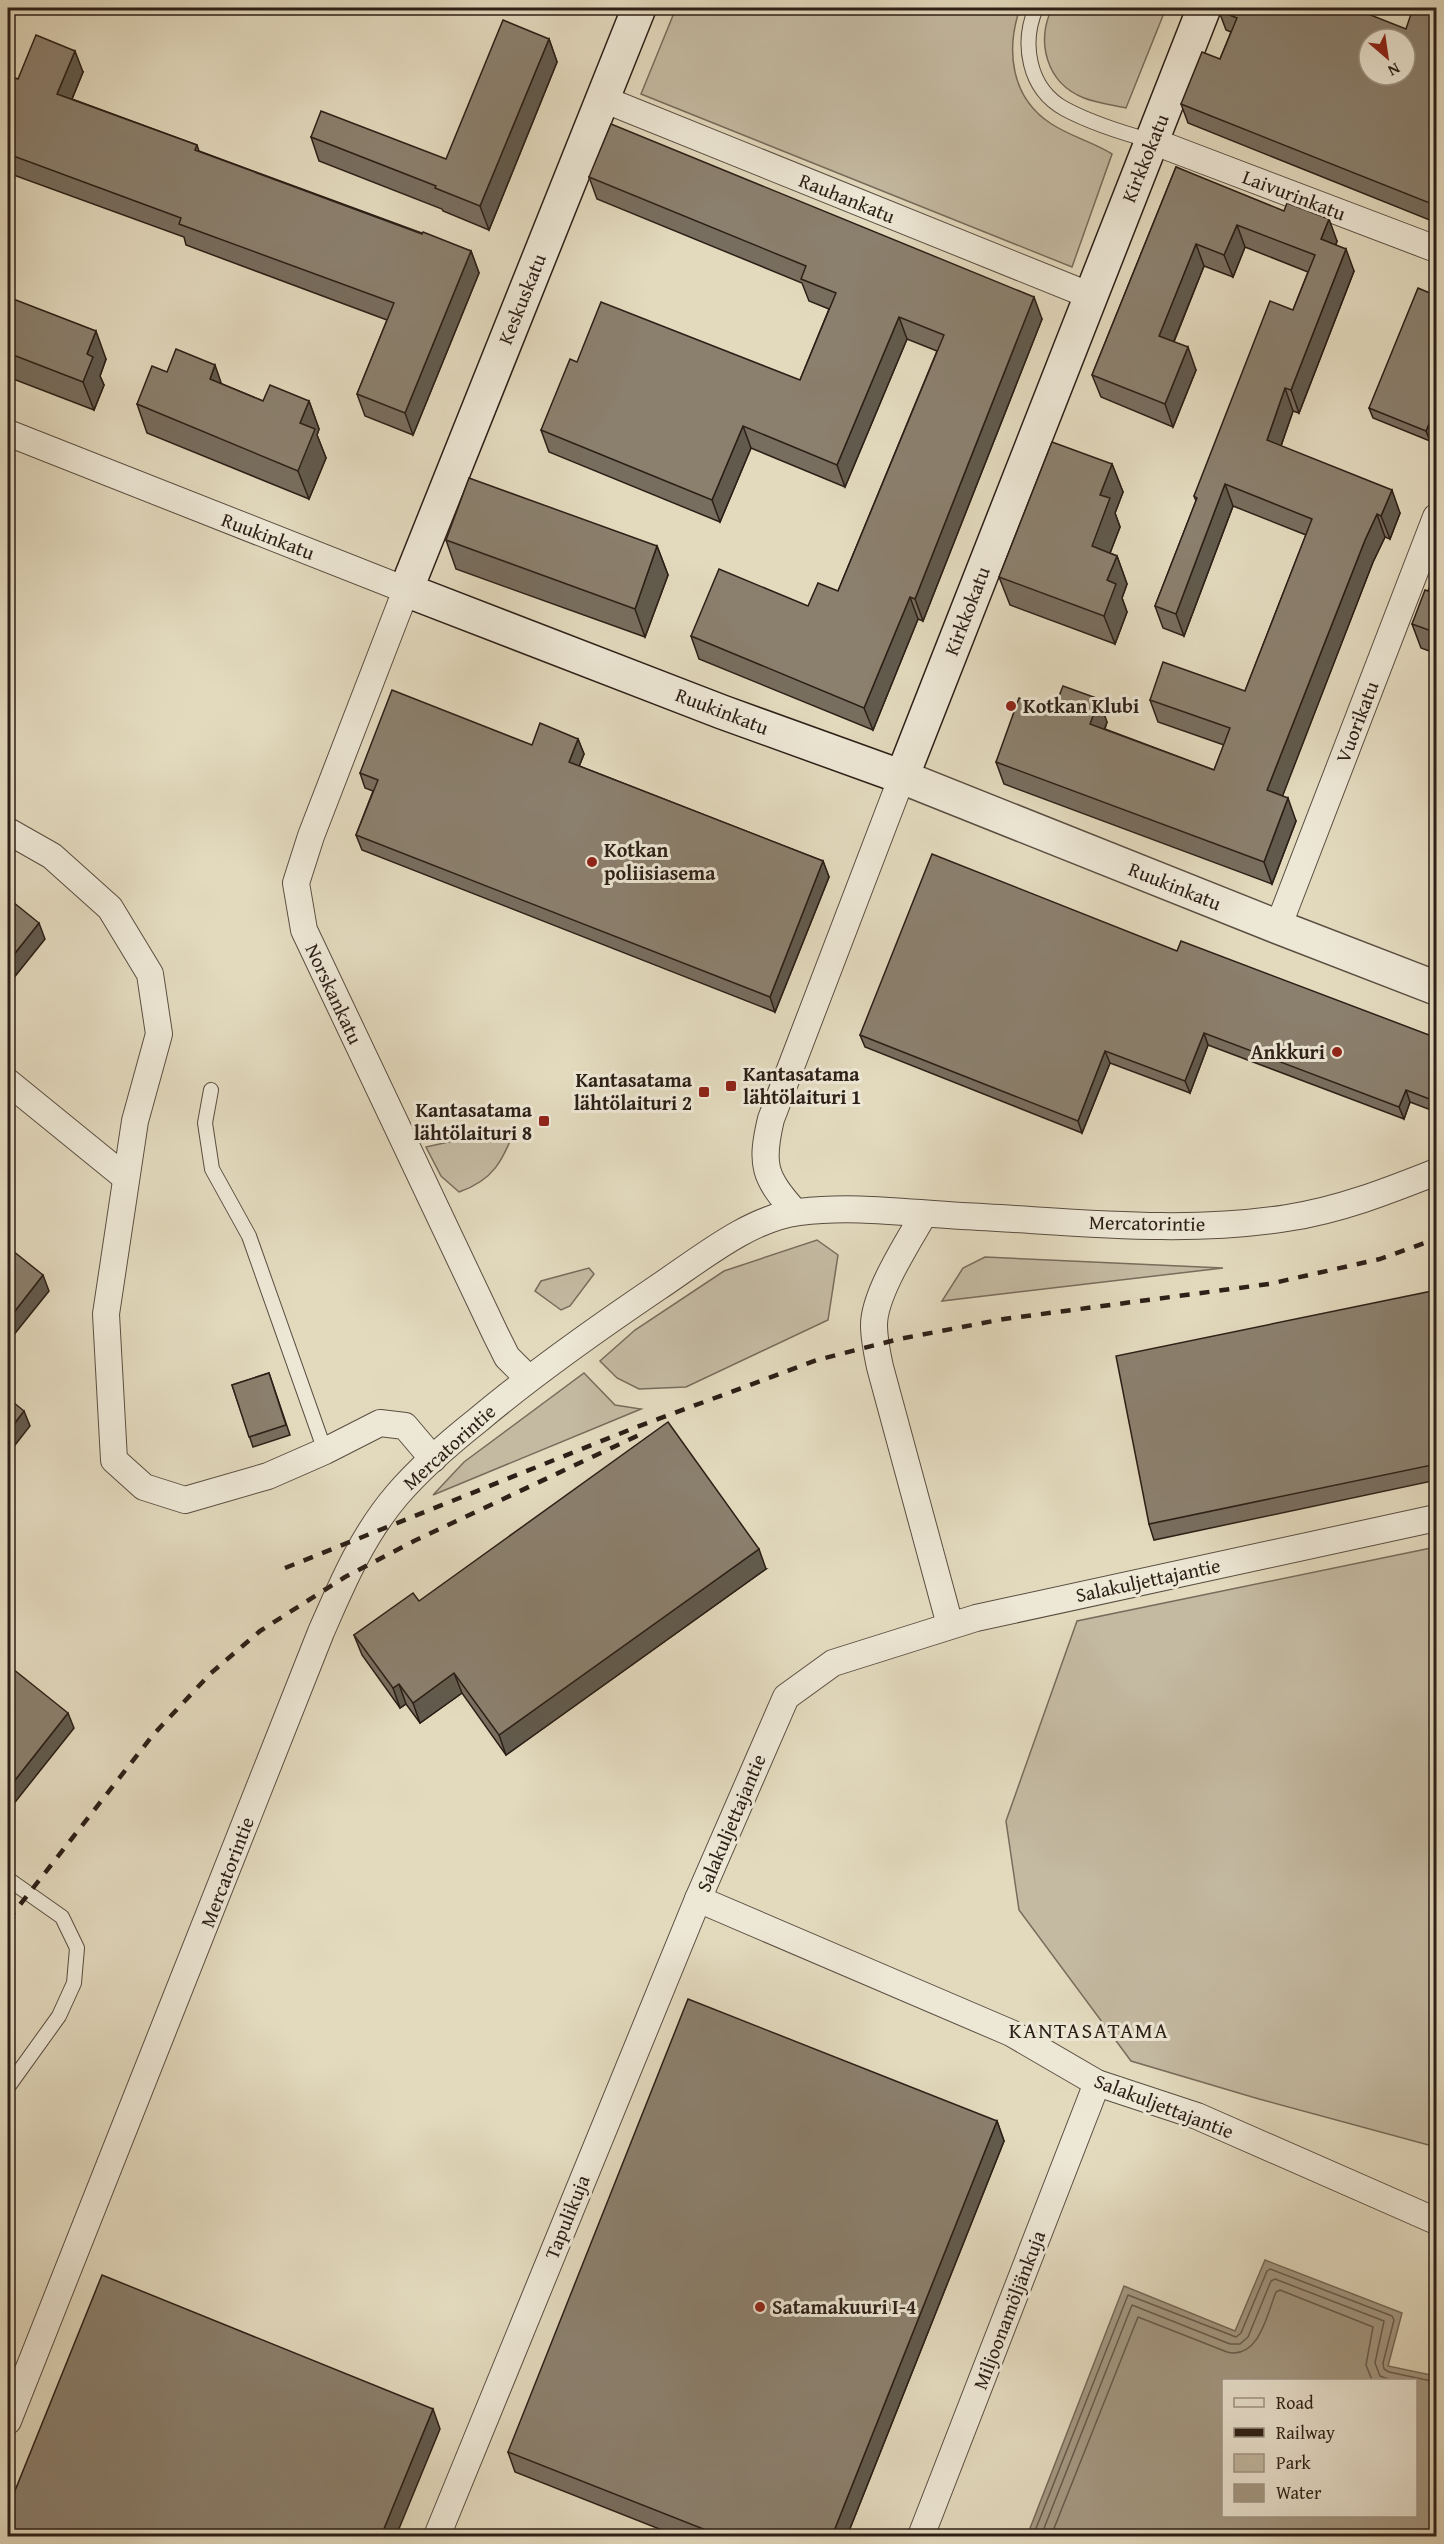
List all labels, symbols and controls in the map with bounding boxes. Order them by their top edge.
north arrow [1357,27,1417,87]
text: N [1384,57,1405,83]
street label: Kirkkokatu [1114,109,1176,207]
street label: Laivurinkatu [1238,162,1350,228]
street label: Rauhankatu [795,165,900,230]
street label: Keskuskatu [490,249,553,349]
street label: Ruukinkatu [217,504,319,567]
street label: Kirkkokatu [936,562,997,660]
street label: Vuorikatu [1328,677,1385,767]
street label: Ruukinkatu [671,679,773,742]
place label: Kotkan Klubi [1023,691,1139,720]
marker: Kotkan Klubi [1004,699,1018,713]
place label: Kotkan poliisiasema [604,835,716,887]
street label: Ruukinkatu [1124,854,1226,917]
marker: Kotkan poliisiasema [585,855,599,869]
street label: Norskankatu [299,939,370,1049]
place label: Ankkuri [1251,1037,1325,1066]
marker: Ankkuri [1330,1045,1344,1059]
place label: Kantasatama lähtölaituri 1 [743,1059,861,1111]
place label: Kantasatama lähtölaituri 2 [574,1065,693,1117]
marker: Kantasatama lähtölaituri 1 [724,1079,738,1093]
marker: Kantasatama lähtölaituri 2 [697,1085,711,1099]
place label: Kantasatama lähtölaituri 8 [414,1095,533,1147]
marker: Kantasatama lähtölaituri 8 [537,1114,551,1128]
street label: Mercatorintie [1089,1207,1205,1238]
street label: Mercatorintie [396,1397,502,1496]
street label: Salakuljettajantie [1073,1550,1223,1609]
street label: Salakuljettajantie [688,1749,773,1896]
street label: Mercatorintie [192,1812,261,1931]
district label: KANTASATAMA [1009,2014,1169,2046]
street label: Salakuljettajantie [1090,2066,1238,2145]
street label: Tapulikuja [537,2170,597,2263]
street label: Miljoonamöljänkuja [965,2226,1052,2393]
place label: Satamakuuri I-4 [772,2292,916,2321]
marker: Satamakuuri I-4 [753,2300,767,2314]
legend [1222,2379,1417,2517]
text: Road [1276,2389,1314,2416]
text: Railway [1276,2419,1335,2446]
text: Park [1276,2449,1312,2476]
text: Water [1276,2479,1322,2506]

